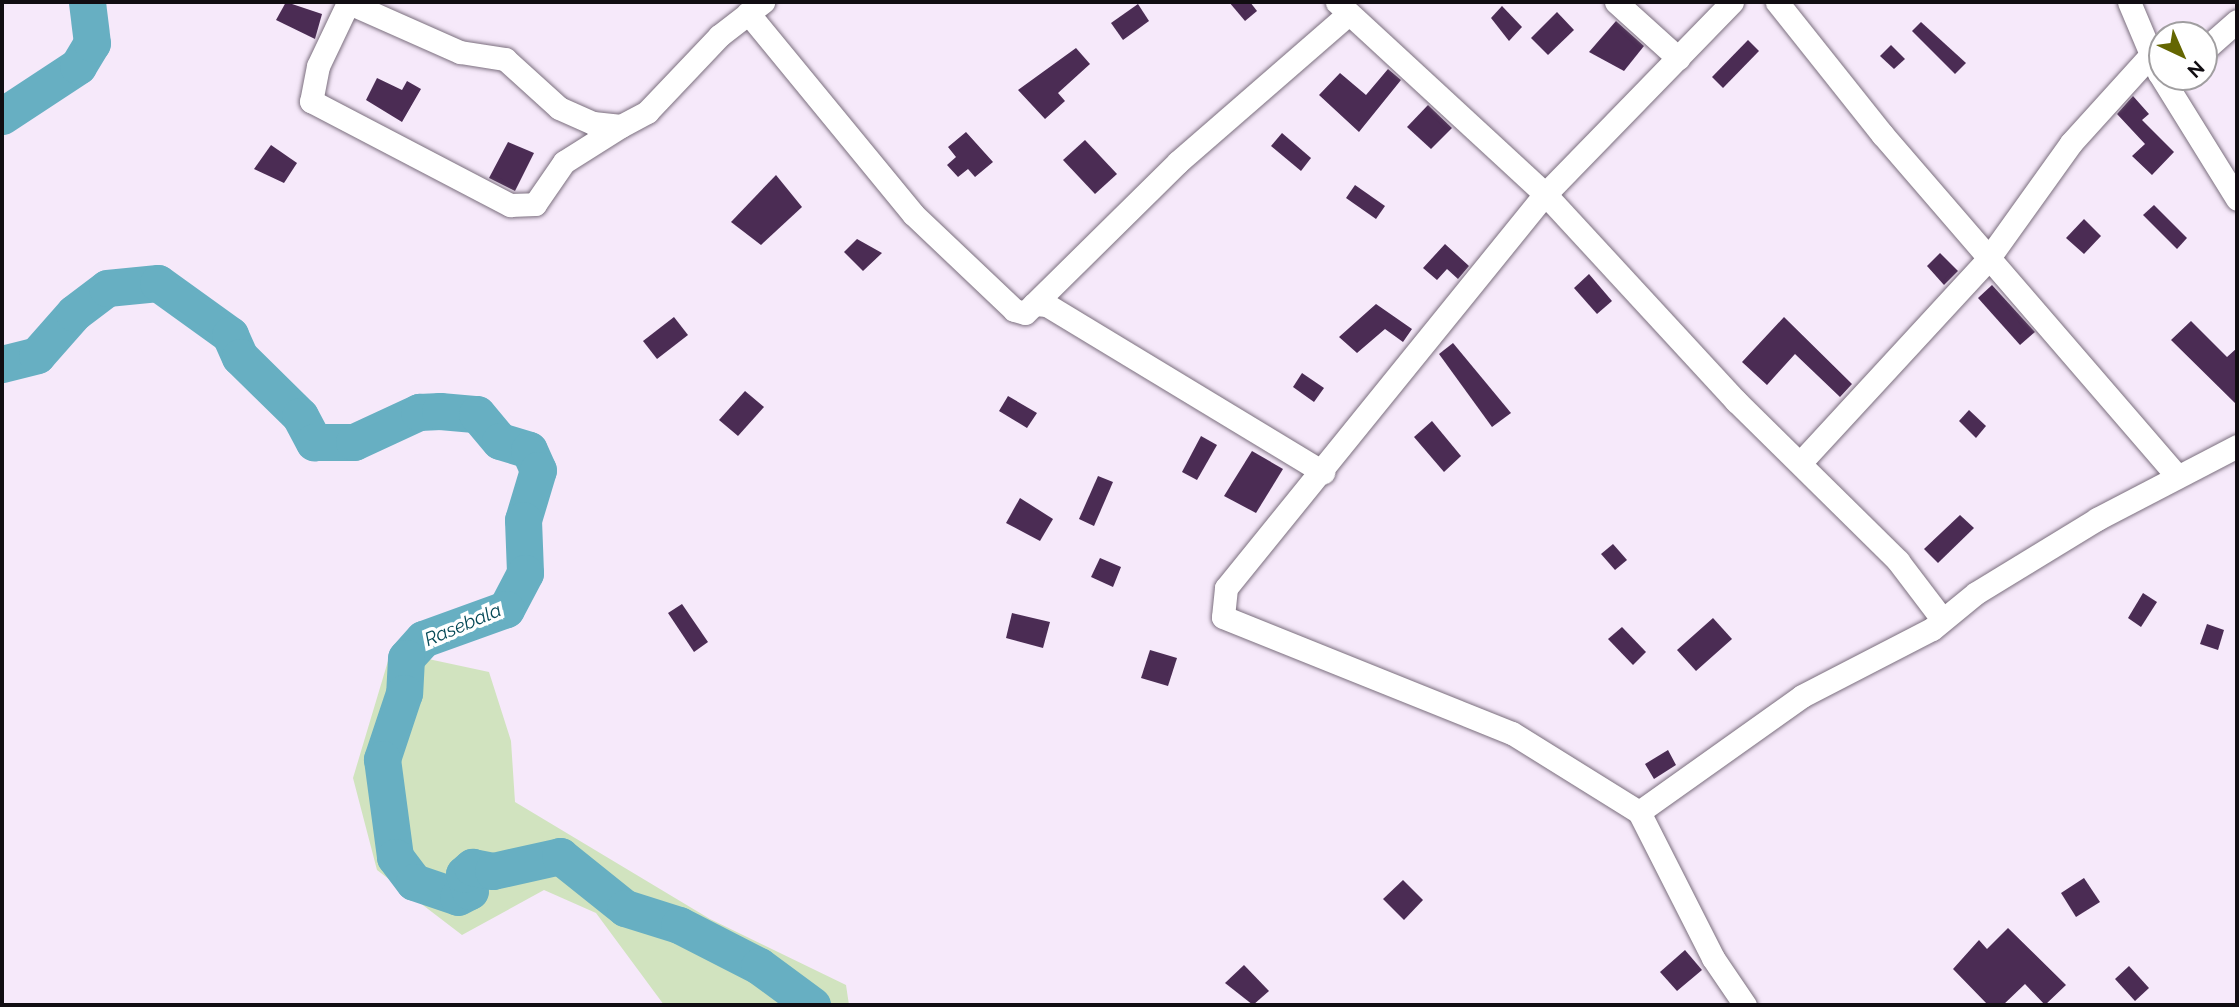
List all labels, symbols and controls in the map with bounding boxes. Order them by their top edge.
north arrow [2148,21,2218,91]
text: N [2183,57,2209,83]
water label: Rasebala [421,599,505,651]

